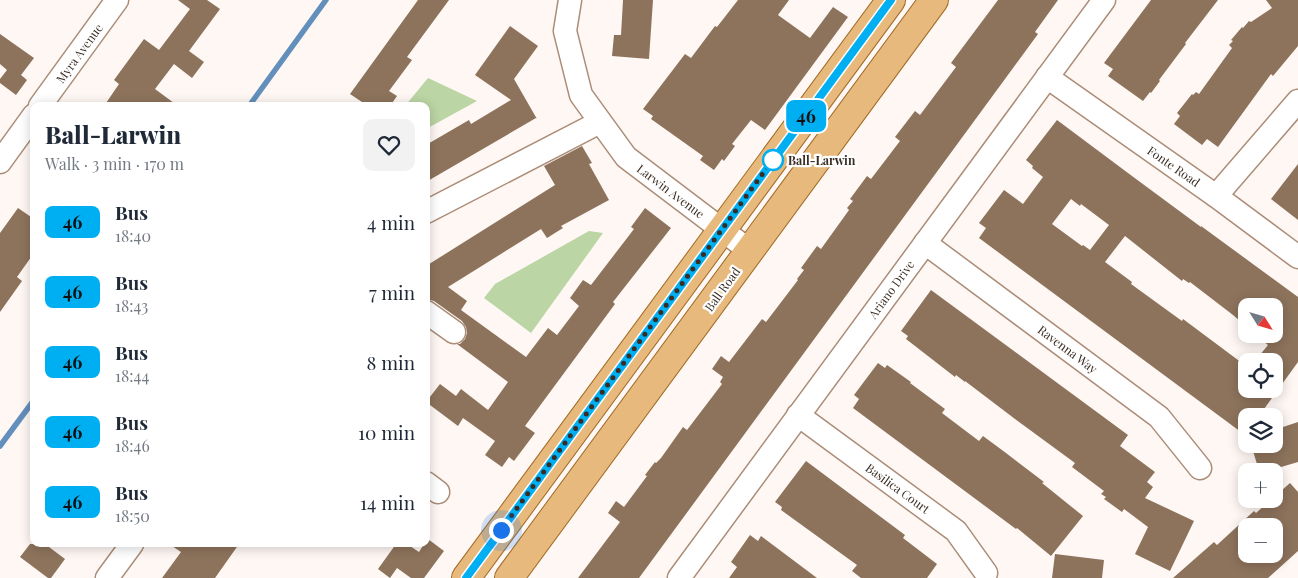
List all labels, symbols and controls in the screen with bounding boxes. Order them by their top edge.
street label: Myra Avenue [52,20,106,86]
line badge: 46 [784,100,828,132]
text: 46 [796,104,816,128]
text: Ball-Larwin [45,118,181,150]
button: heart [363,119,415,171]
street label: Fonte Road [1144,142,1204,190]
marker: Ball-Larwin [762,149,784,171]
place label: Ball-Larwin [788,152,856,168]
text: Walk · 3 min · 170 m [45,153,184,174]
street label: Larwin Avenue [634,160,708,222]
text: Bus [115,199,148,225]
text: 4 min [367,209,415,235]
text: 46 [63,210,82,234]
text: 18:40 [115,225,151,246]
street label: Ariano Drive [864,257,918,322]
street label: Ball Road [701,264,743,314]
text: Bus [115,269,148,295]
text: 7 min [369,279,415,305]
text: 46 [63,280,82,304]
text: 18:43 [115,295,148,316]
north arrow [1238,298,1282,342]
map controls [1238,298,1283,563]
street label: Ravenna Way [1035,321,1101,377]
text: Bus [115,339,148,365]
text: 8 min [367,349,415,375]
text: 46 [63,350,82,374]
button: locate [1238,353,1283,398]
text: 18:44 [115,365,149,386]
button: layers [1238,408,1283,453]
text: Bus [115,409,148,435]
text: 10 min [358,419,415,445]
text: 46 [63,420,82,444]
text: 18:46 [115,435,150,456]
street label: Basilica Court [863,459,934,517]
button: + [1238,463,1283,508]
text: Bus [115,479,148,505]
text: 14 min [360,489,415,515]
text: 46 [63,490,82,514]
text: 18:50 [115,505,150,526]
your location [489,518,514,543]
button: − [1238,518,1283,563]

